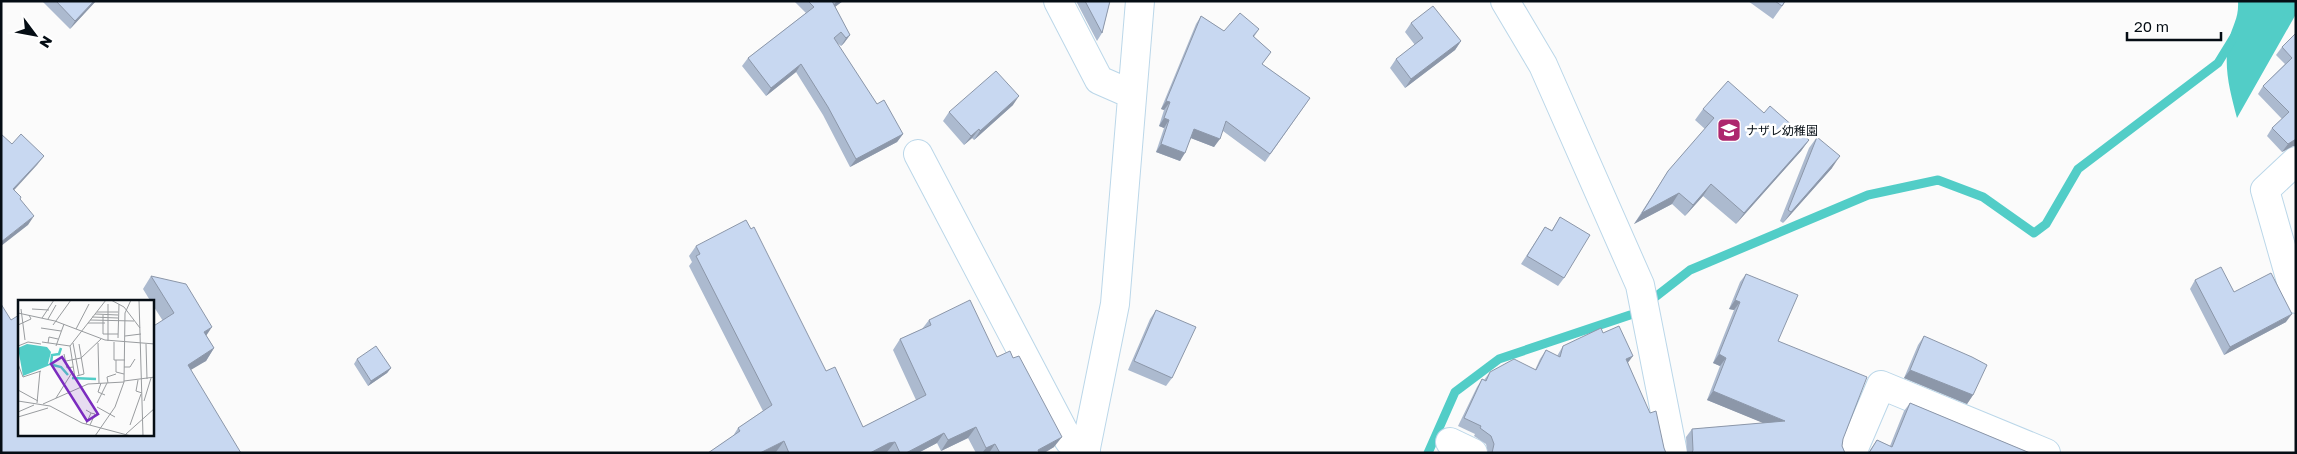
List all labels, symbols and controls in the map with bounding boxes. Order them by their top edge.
north arrow [10,10,60,60]
scale bar [2127,10,2221,42]
text: 20 m [2134,17,2169,35]
text: N [36,33,56,51]
school or university icon: ナザレ幼稚園 [1716,117,1742,143]
place label: ナザレ幼稚園 [1746,123,1818,138]
inset map [18,300,154,436]

